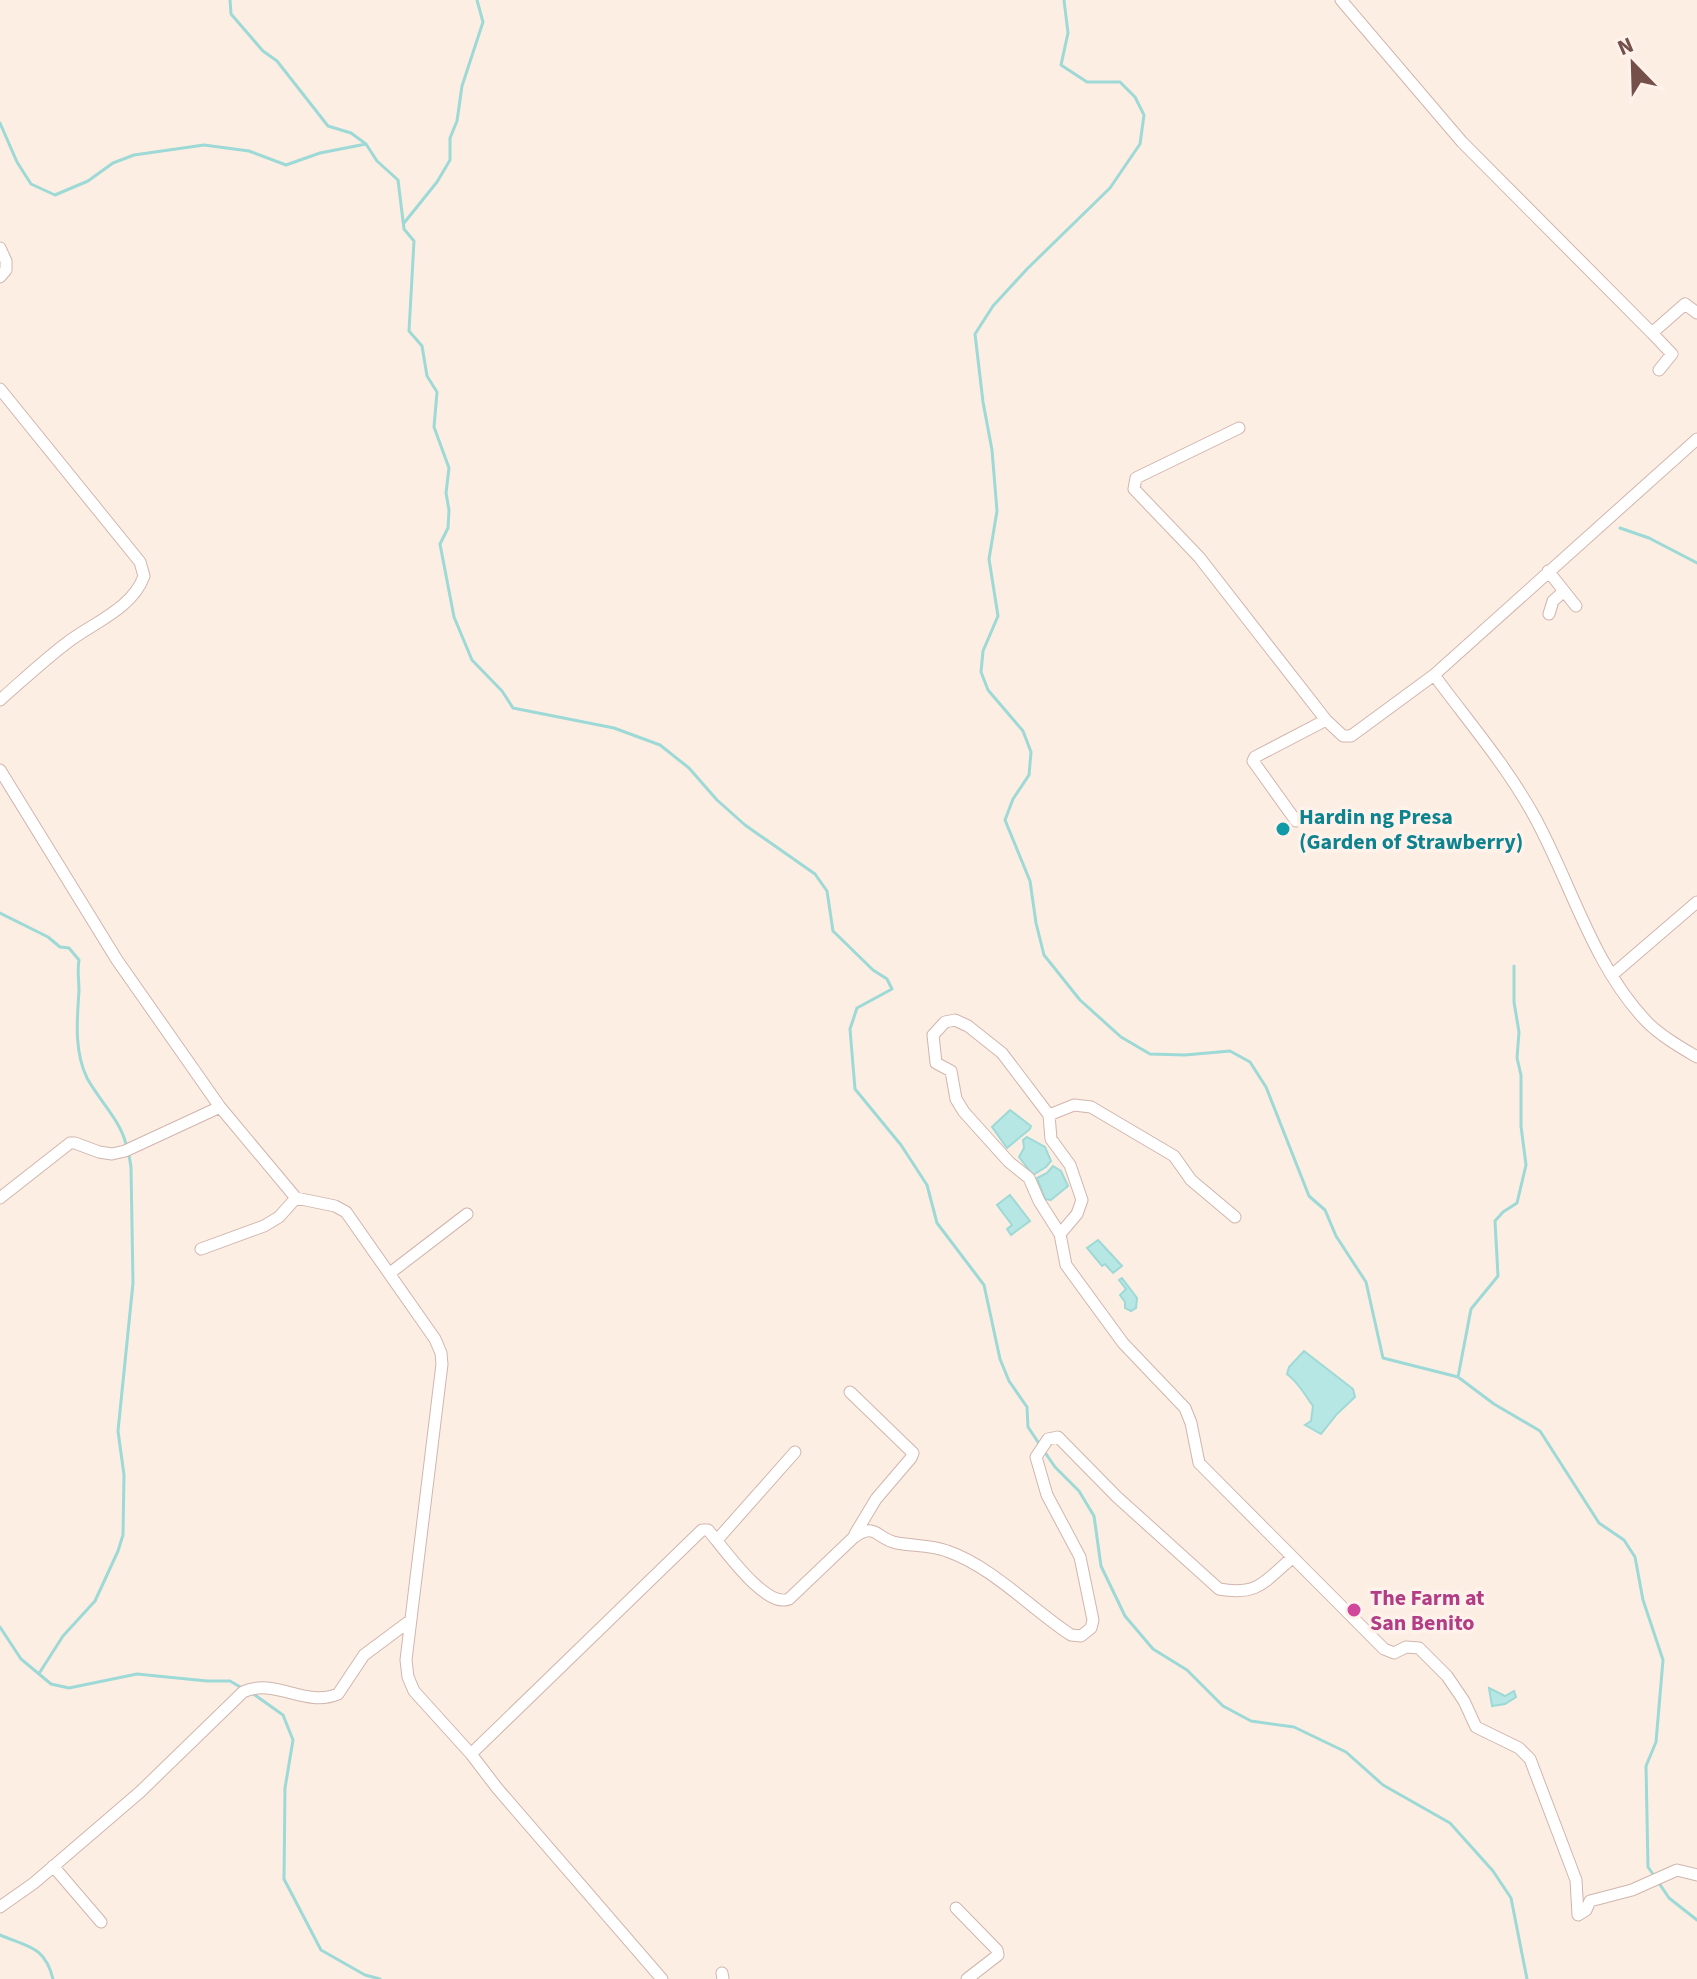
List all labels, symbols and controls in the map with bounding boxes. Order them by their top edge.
north arrow [1593,24,1673,104]
text: N [1613,29,1639,64]
place label: Hardin ng Presa (Garden of Strawberry) [1299,801,1523,858]
marker: Hardin ng Presa (Garden of Strawberry) [1274,820,1292,838]
place label: The Farm at San Benito [1370,1582,1485,1639]
marker: The Farm at San Benito [1345,1601,1363,1619]

